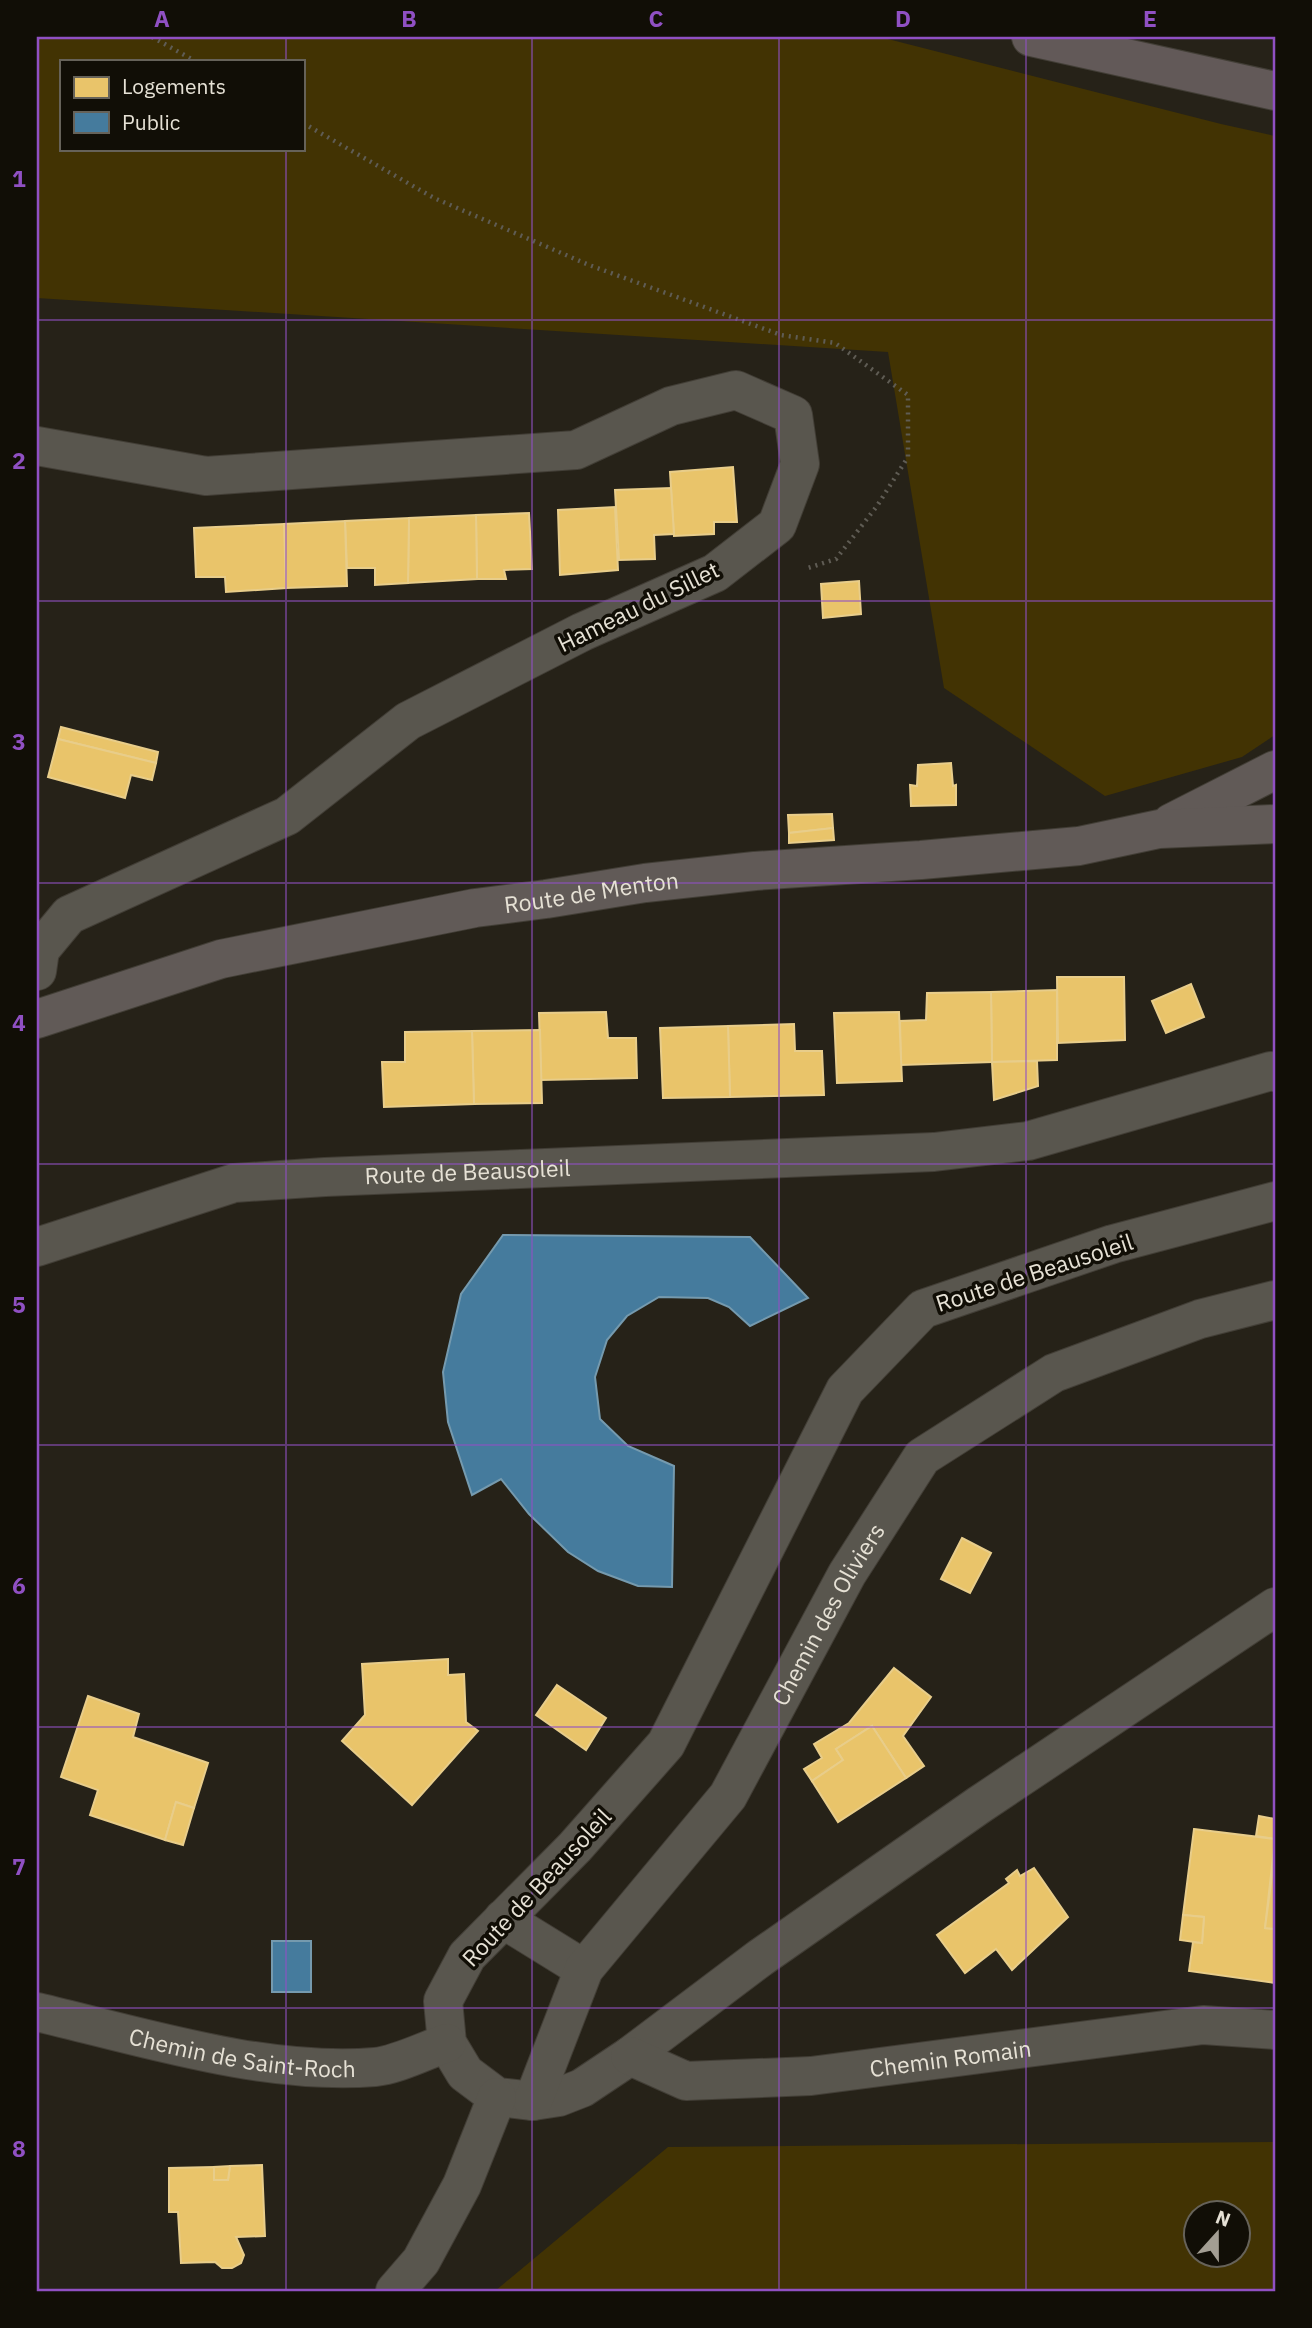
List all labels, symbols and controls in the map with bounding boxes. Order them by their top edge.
text: A [154,3,170,33]
text: B [401,3,417,33]
text: C [649,3,664,33]
text: D [895,3,911,33]
text: E [1143,3,1157,33]
legend [60,60,304,150]
text: Logements [122,72,226,100]
text: Public [122,108,180,136]
text: 1 [12,163,26,193]
text: 2 [12,445,26,475]
street label: Hameau du Sillet [552,554,724,658]
text: 3 [12,726,26,756]
street label: Route de Menton [502,864,680,919]
text: 4 [12,1007,26,1037]
street label: Route de Beausoleil [364,1152,571,1190]
street label: Route de Beausoleil [932,1226,1136,1318]
text: 5 [12,1289,26,1319]
street label: Chemin des Oliviers [764,1517,891,1710]
text: 6 [12,1570,26,1600]
street label: Route de Beausoleil [455,1802,617,1972]
text: 7 [12,1851,26,1881]
street label: Chemin de Saint-Roch [126,2020,356,2083]
street label: Chemin Romain [868,2032,1033,2083]
text: 8 [12,2133,26,2163]
north arrow [1182,2198,1252,2268]
text: N [1212,2204,1234,2232]

